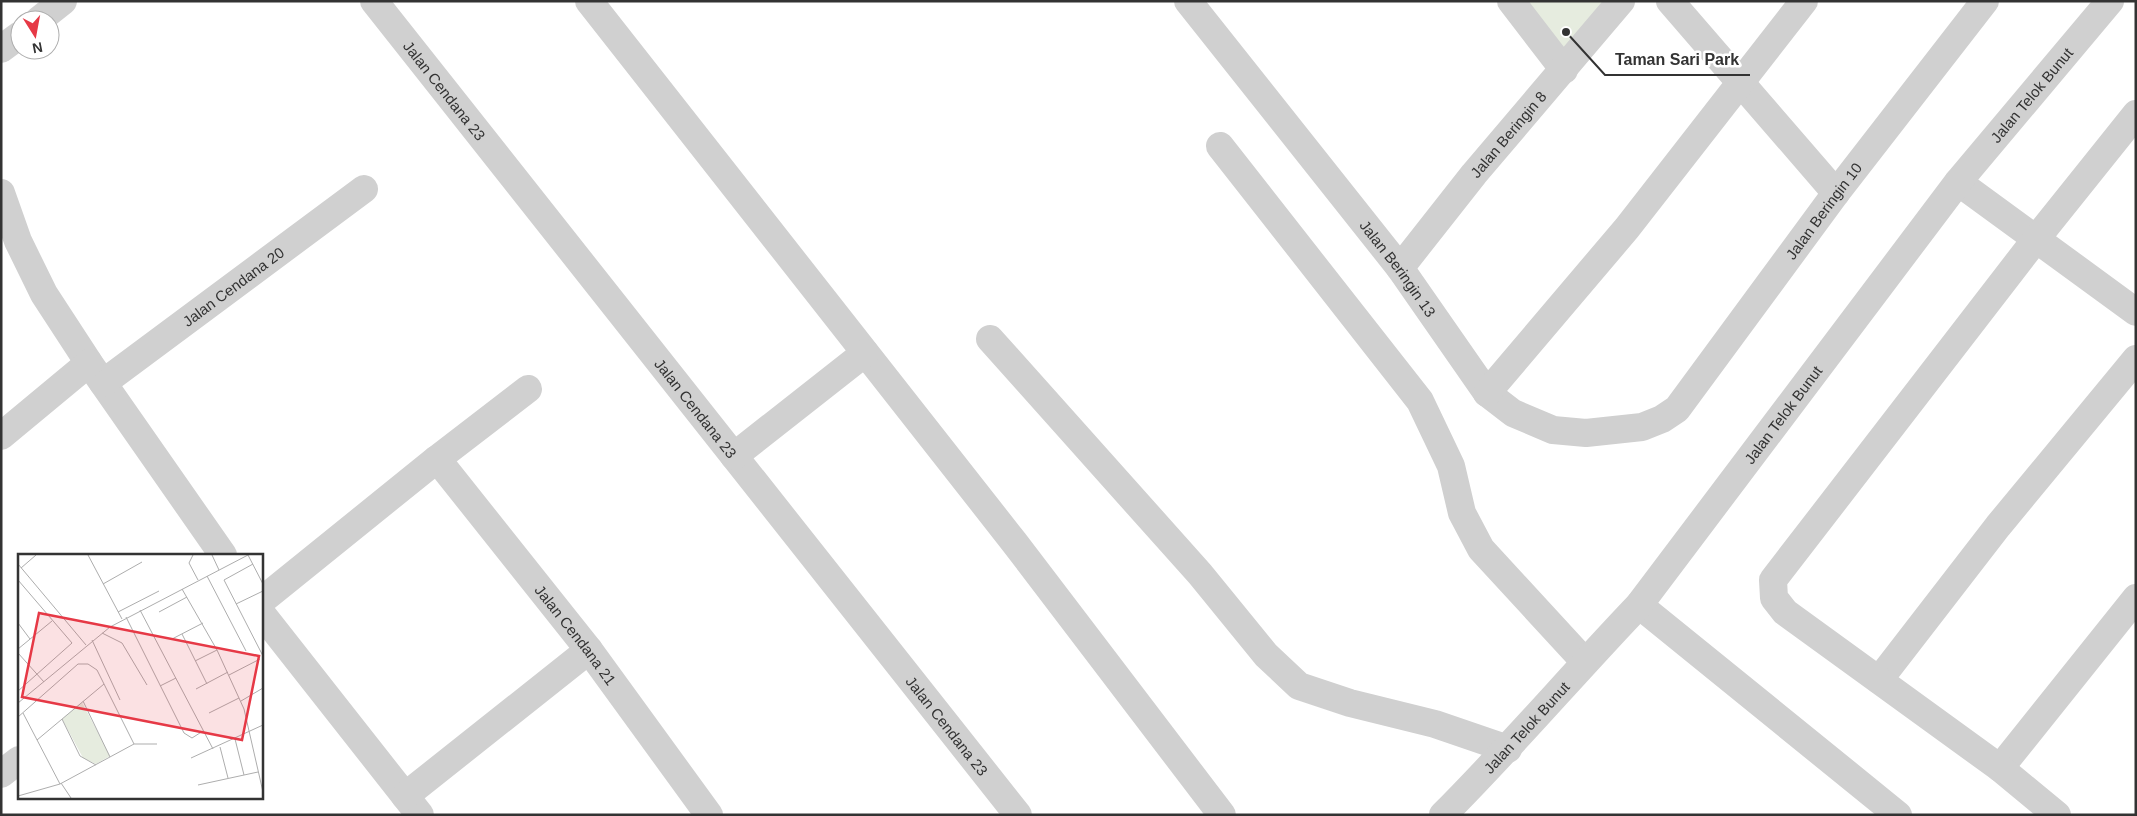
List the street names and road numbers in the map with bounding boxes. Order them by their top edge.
street label: Jalan Cendana 23 [400,37,489,143]
street label: Jalan Telok Bunut [1987,43,2076,145]
street label: Jalan Beringin 8 [1467,88,1549,181]
street label: Jalan Beringin 10 [1782,159,1865,262]
street label: Jalan Beringin 13 [1357,217,1440,320]
street label: Jalan Cendana 20 [179,243,287,330]
street label: Jalan Cendana 23 [652,355,740,461]
street label: Jalan Telok Bunut [1740,361,1826,467]
street label: Jalan Cendana 21 [532,581,620,688]
street label: Jalan Cendana 23 [903,673,992,779]
street label: Jalan Telok Bunut [1480,677,1573,776]

